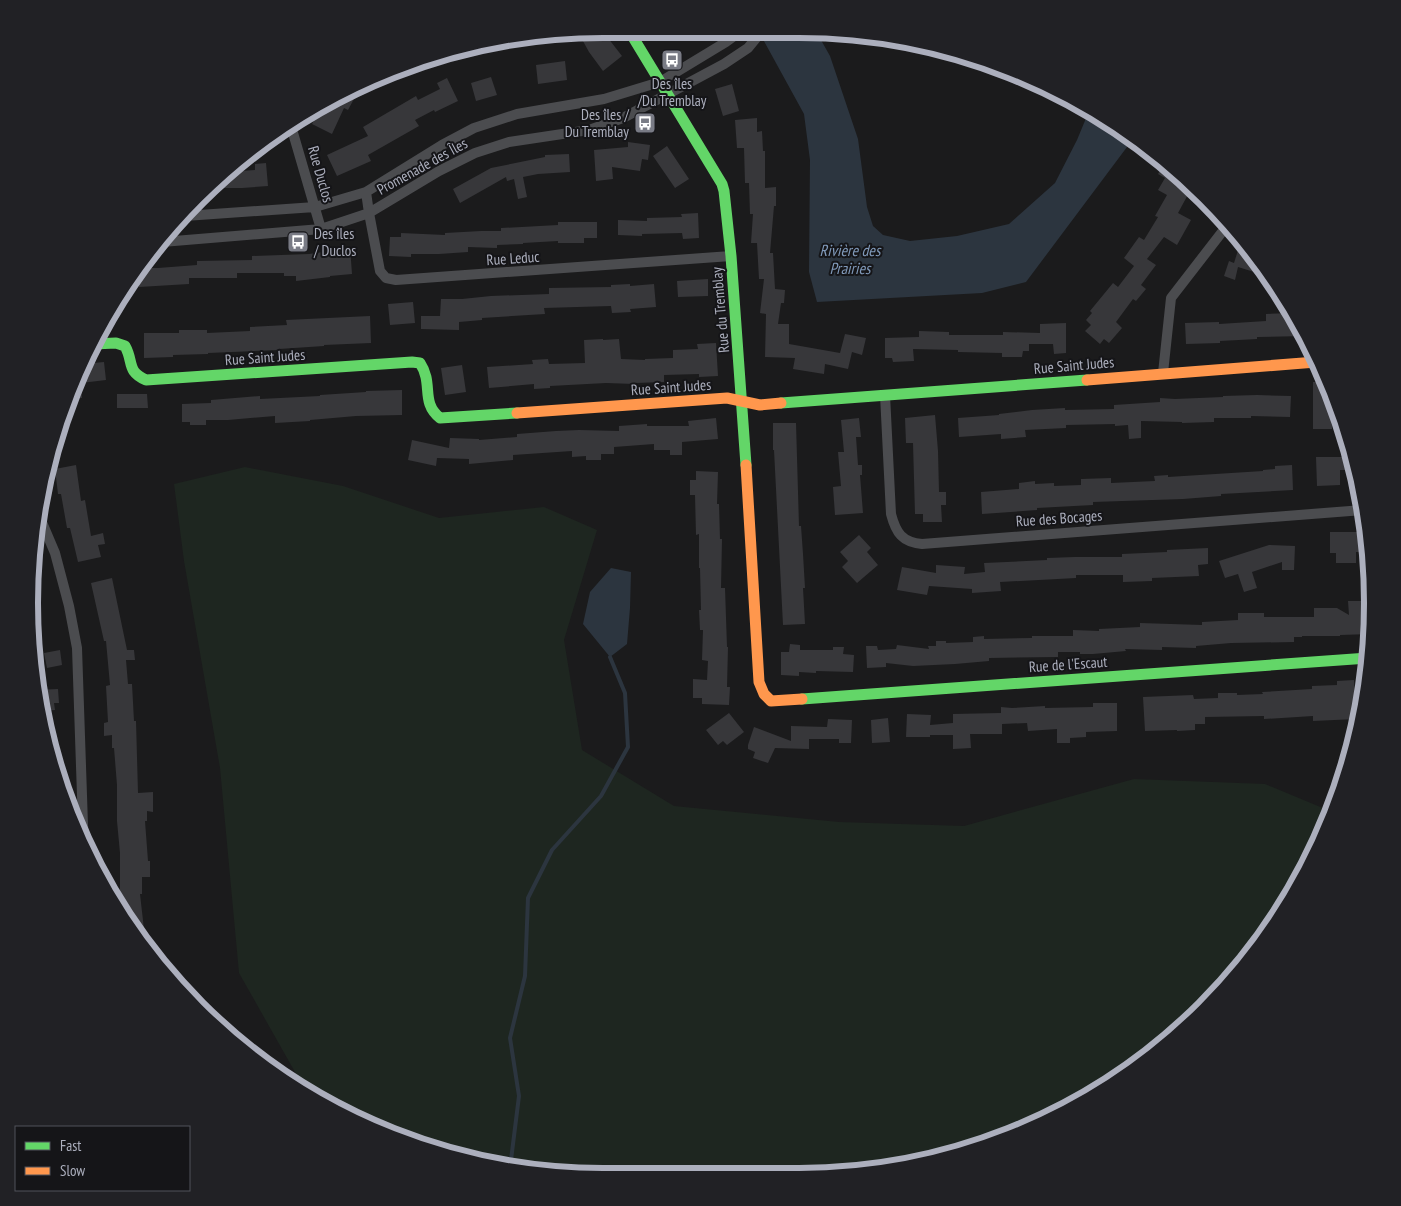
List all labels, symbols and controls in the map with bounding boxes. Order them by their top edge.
bus stop icon: Des îles /Du Tremblay [660,48,684,72]
place label: Des îles /Du Tremblay [637,74,707,110]
place label: Des îles / Du Tremblay [565,105,630,141]
bus stop icon: Des îles / Du Tremblay [633,111,657,135]
street label: Promenade des Îles [373,133,471,199]
street label: Rue Duclos [304,144,338,204]
place label: Des îles / Duclos [313,224,356,260]
bus stop icon: Des îles / Duclos [286,230,310,254]
water label: Rivière des Prairies [820,240,882,278]
street label: Rue Leduc [486,247,541,269]
street label: Rue du Tremblay [707,266,733,354]
street label: Rue Saint Judes [224,345,306,369]
street label: Rue Saint Judes [1033,352,1115,378]
street label: Rue Saint Judes [630,375,712,399]
street label: Rue des Bocages [1015,506,1103,530]
street label: Rue de l'Escaut [1028,652,1108,676]
legend [15,1126,190,1191]
text: Fast [60,1136,81,1155]
text: Slow [60,1161,85,1180]

